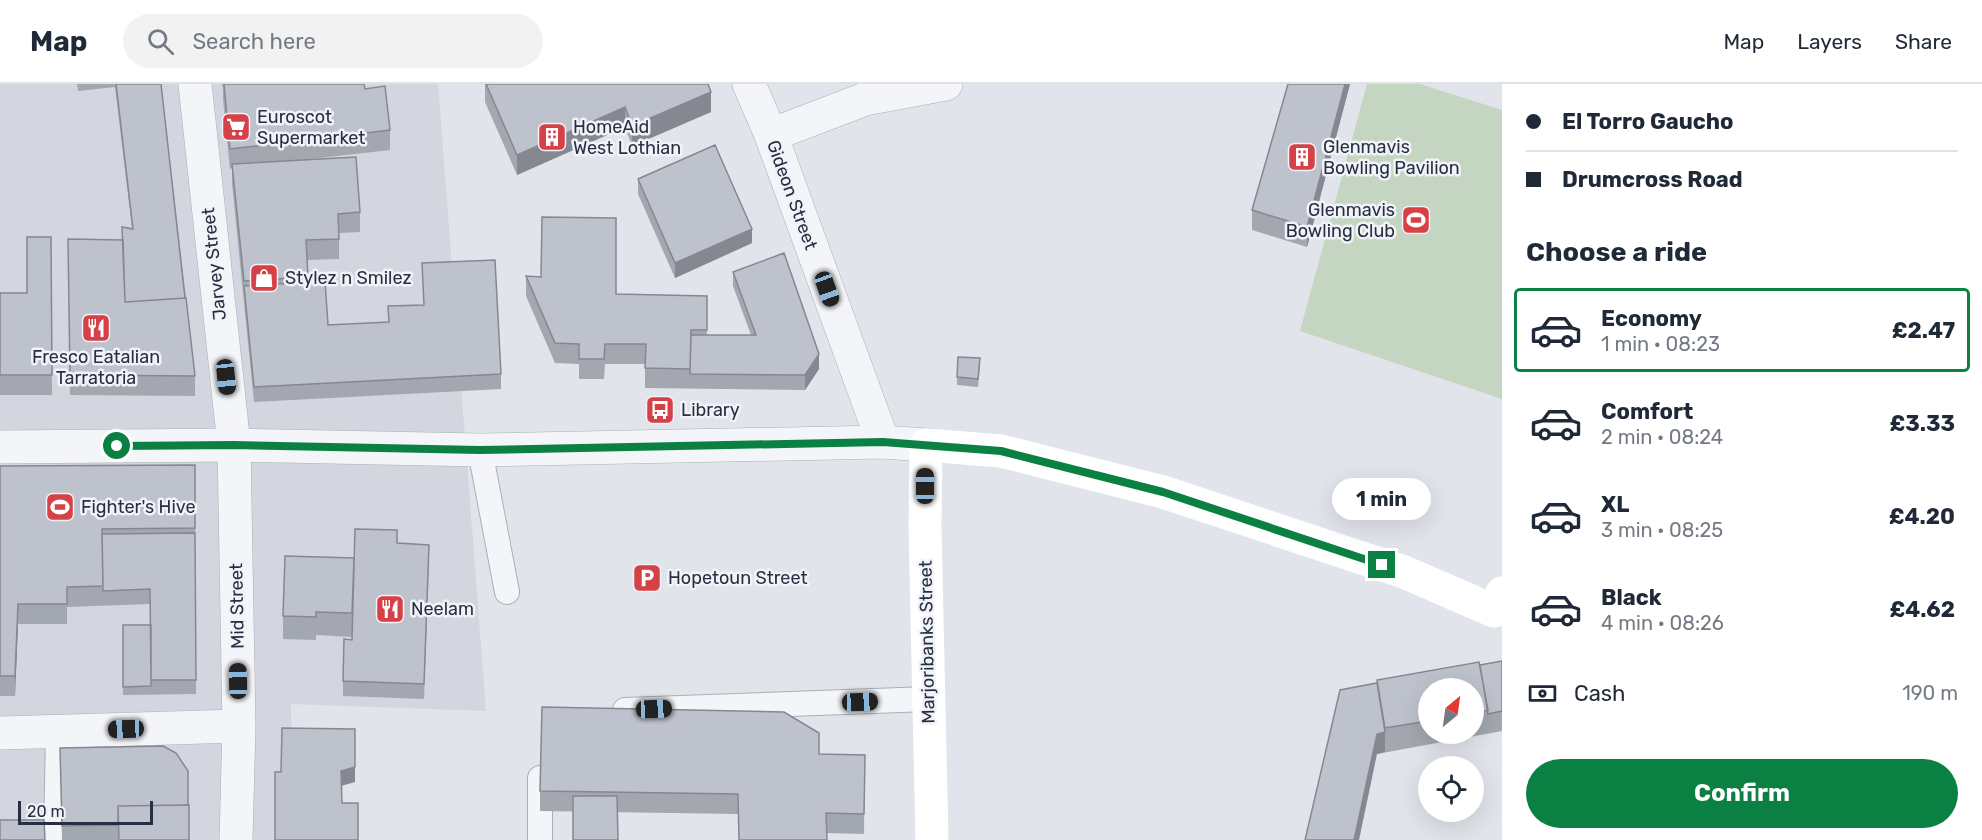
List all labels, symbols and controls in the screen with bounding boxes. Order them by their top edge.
search box [123,14,543,68]
text: Map [30,25,87,58]
icon: search [144,25,177,58]
text: Search here [192,28,316,55]
text: Map [1723,29,1764,54]
text: Layers [1797,29,1862,54]
text: Share [1895,29,1952,54]
place label: Euroscot Supermarket [257,106,365,149]
text: El Torro Gaucho [1562,108,1734,135]
supermarket icon: Euroscot Supermarket [220,111,252,143]
place label: HomeAid West Lothian [573,116,681,159]
building icon: HomeAid West Lothian [536,121,568,153]
place label: Glenmavis Bowling Pavilion [1323,136,1460,179]
street label: Gideon Street [762,137,822,253]
building icon: Glenmavis Bowling Pavilion [1286,141,1318,173]
text: Drumcross Road [1562,166,1743,193]
place label: Glenmavis Bowling Club [1286,199,1395,242]
sports icon: Glenmavis Bowling Club [1400,204,1432,236]
street label: Jarvey Street [197,206,231,322]
text: Choose a ride [1526,236,1707,268]
shop icon: Stylez n Smilez [248,262,280,294]
place label: Stylez n Smilez [285,267,412,289]
car [812,269,842,309]
icon: car [1529,303,1583,357]
text: Economy [1601,305,1702,332]
restaurant icon: Fresco Eatalian Tarratoria [80,312,112,344]
text: £2.47 [1892,317,1955,344]
text: 1 min · 08:23 [1601,332,1720,356]
place label: Fresco Eatalian Tarratoria [32,346,160,389]
car [215,358,237,396]
bus stop icon: Library [644,394,676,426]
icon: car [1529,396,1583,450]
text: Comfort [1601,398,1693,425]
place label: Library [681,399,740,421]
text: £3.33 [1889,410,1955,437]
text: 2 min · 08:24 [1601,425,1723,449]
route start [103,432,130,459]
car [916,468,934,504]
callout: 1 min [1332,478,1432,520]
text: 1 min [1356,487,1407,511]
icon: car [1529,489,1583,543]
sports icon: Fighter's Hive [44,491,76,523]
text: XL [1601,491,1629,518]
place label: Fighter's Hive [81,496,195,518]
text: £4.20 [1889,503,1955,530]
text: 3 min · 08:25 [1601,518,1723,542]
route end [1368,551,1395,578]
street label: Marjoribanks Street [915,560,939,724]
parking icon: Hopetoun Street [631,562,663,594]
street label: Mid Street [225,563,249,649]
place label: Hopetoun Street [668,567,808,589]
icon: car [1529,582,1583,636]
text: Black [1601,584,1662,611]
restaurant icon: Neelam [374,593,406,625]
text: £4.62 [1890,596,1955,623]
place label: Neelam [411,598,474,620]
text: 4 min · 08:26 [1601,611,1724,635]
car [229,663,247,699]
icon: cash [1526,677,1559,710]
north arrow [1418,678,1484,744]
map controls [1418,678,1484,822]
text: Cash [1574,680,1625,707]
text: 190 m [1902,681,1958,705]
car [842,692,878,712]
car [636,699,672,719]
car [108,719,144,739]
button: locate [1418,756,1484,822]
button: Confirm [1526,759,1958,828]
scale bar [18,798,153,826]
text: 20 m [27,802,65,821]

